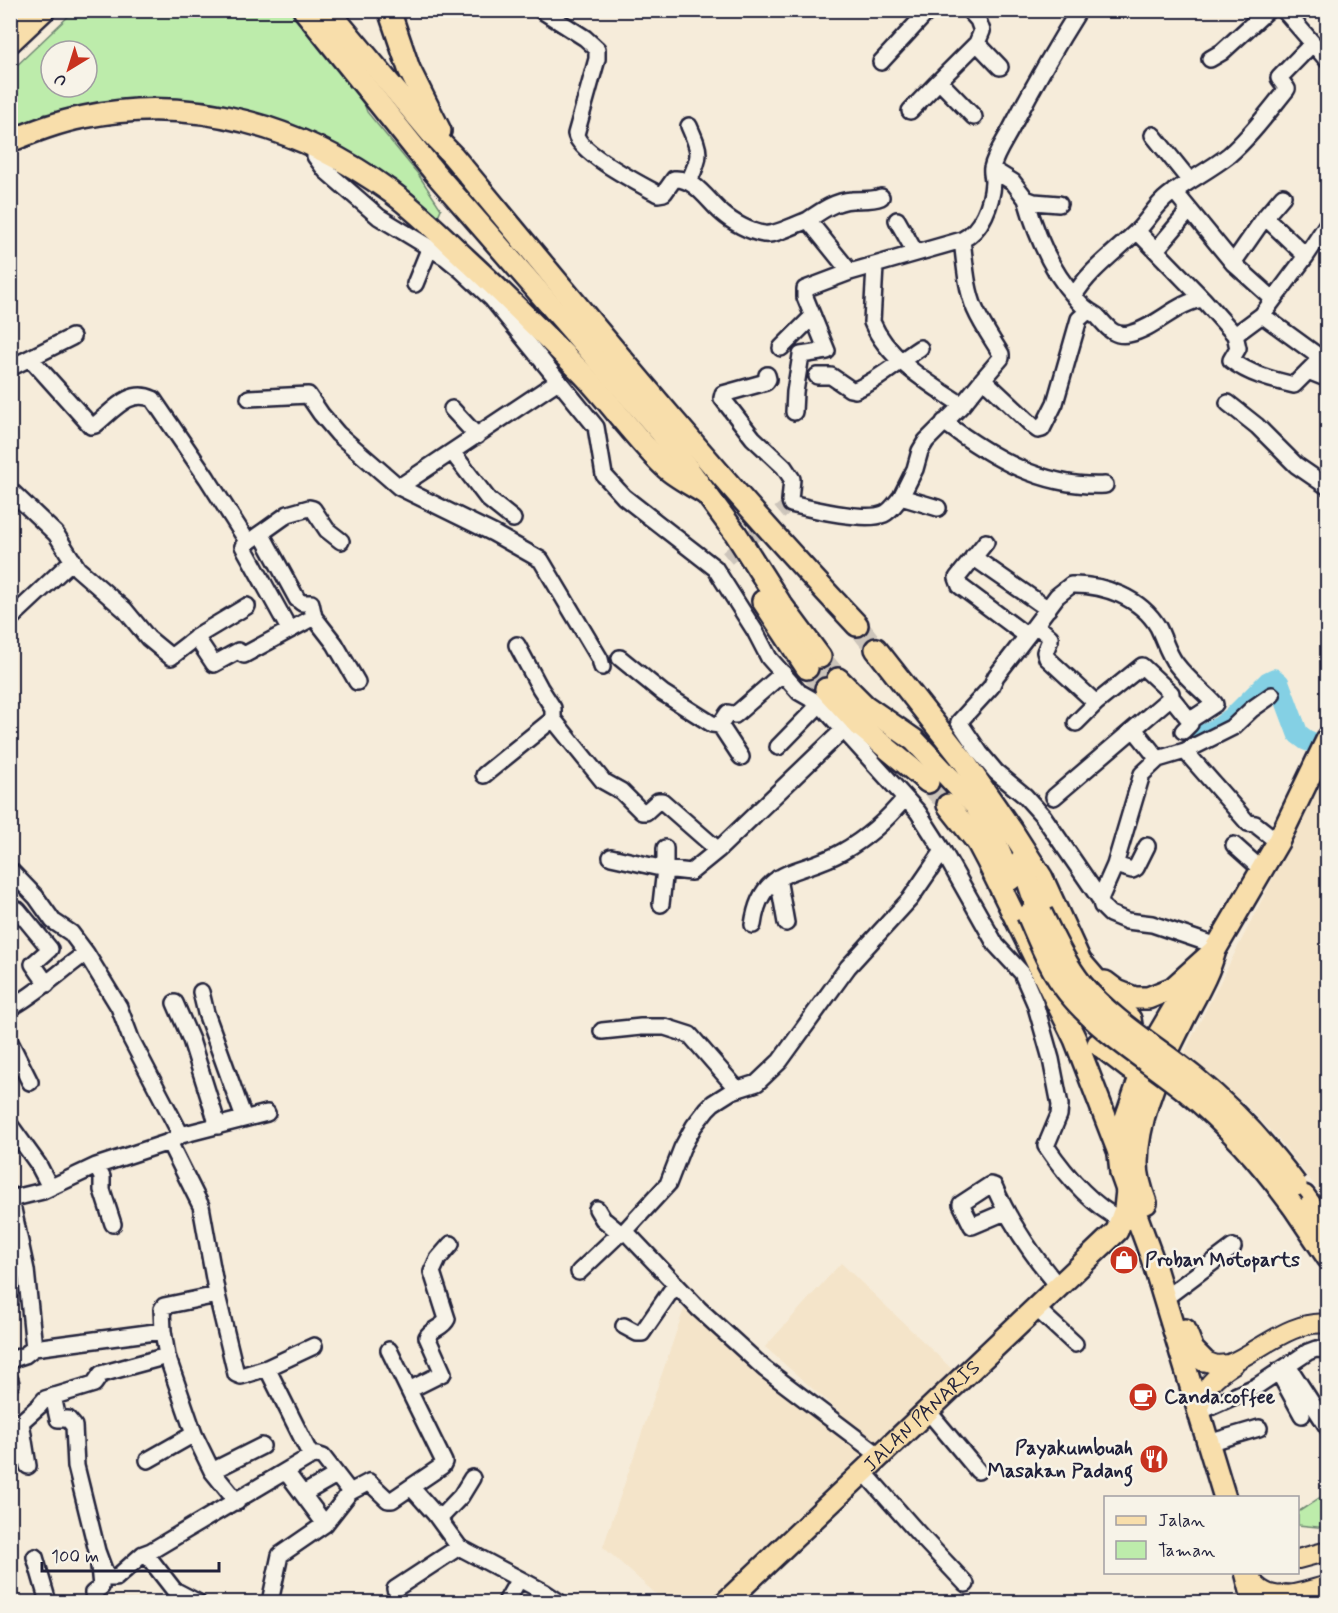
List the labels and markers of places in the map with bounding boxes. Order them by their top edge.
shop icon: Proban Motoparts [1108,1244,1140,1276]
place label: Proban Motoparts [1145,1247,1300,1274]
cafe icon: Canda.coffee [1127,1381,1159,1413]
place label: Canda.coffee [1164,1384,1276,1411]
place label: Payakumbuah Masakan Padang [988,1435,1133,1487]
restaurant icon: Payakumbuah Masakan Padang [1138,1443,1170,1475]

